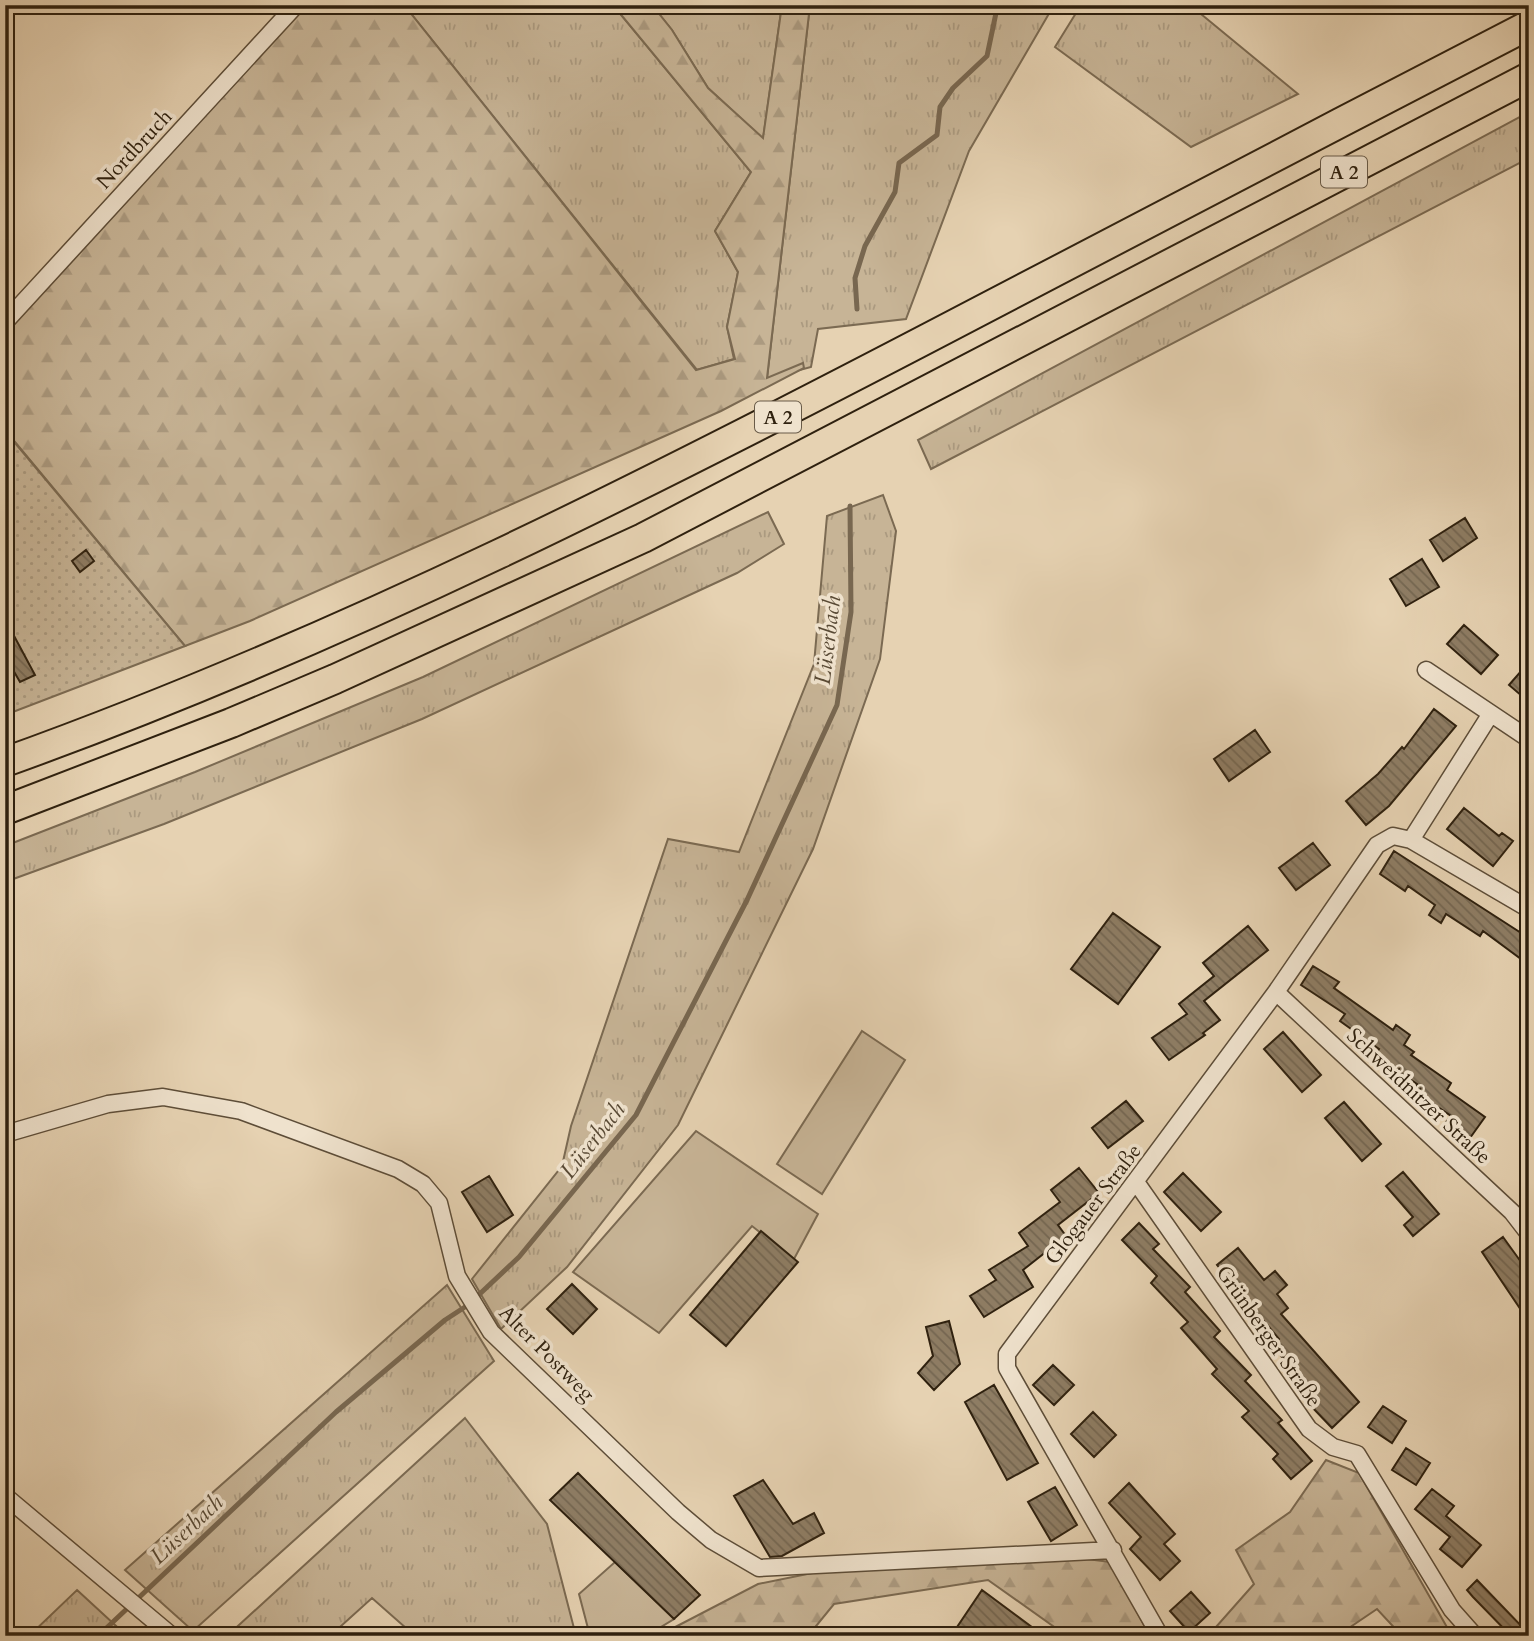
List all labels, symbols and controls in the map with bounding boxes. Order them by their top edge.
street label: Nordbruch [90,103,179,196]
road number: A 2 [1321,156,1367,188]
road number: A 2 [755,402,801,432]
water label: Lüserbach [807,594,848,686]
street label: Schweidnitzer Straße [1340,1022,1497,1171]
water label: Lüserbach [553,1096,632,1185]
street label: Glogauer Straße [1038,1138,1148,1271]
street label: Grünberger Straße [1209,1260,1328,1413]
street label: Alter Postweg [492,1299,601,1408]
water label: Lüserbach [143,1488,230,1571]

